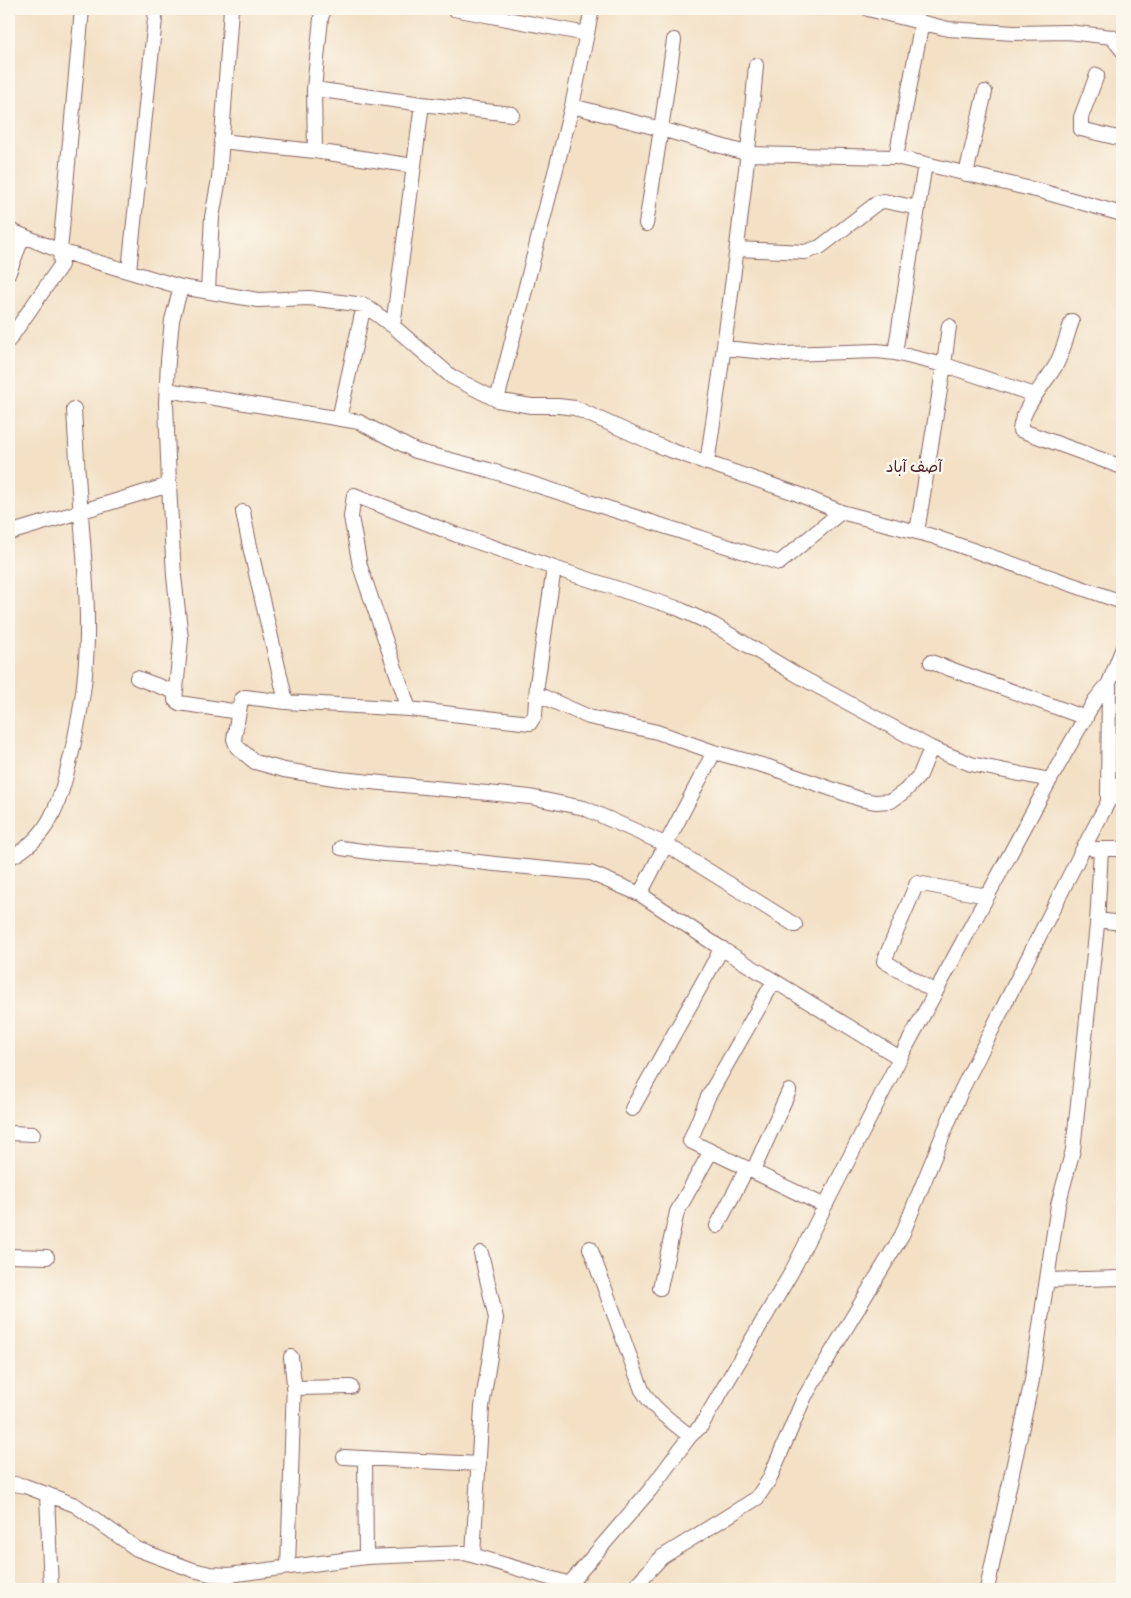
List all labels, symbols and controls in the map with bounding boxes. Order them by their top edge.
district label: آصف آباد [886,457,943,477]

